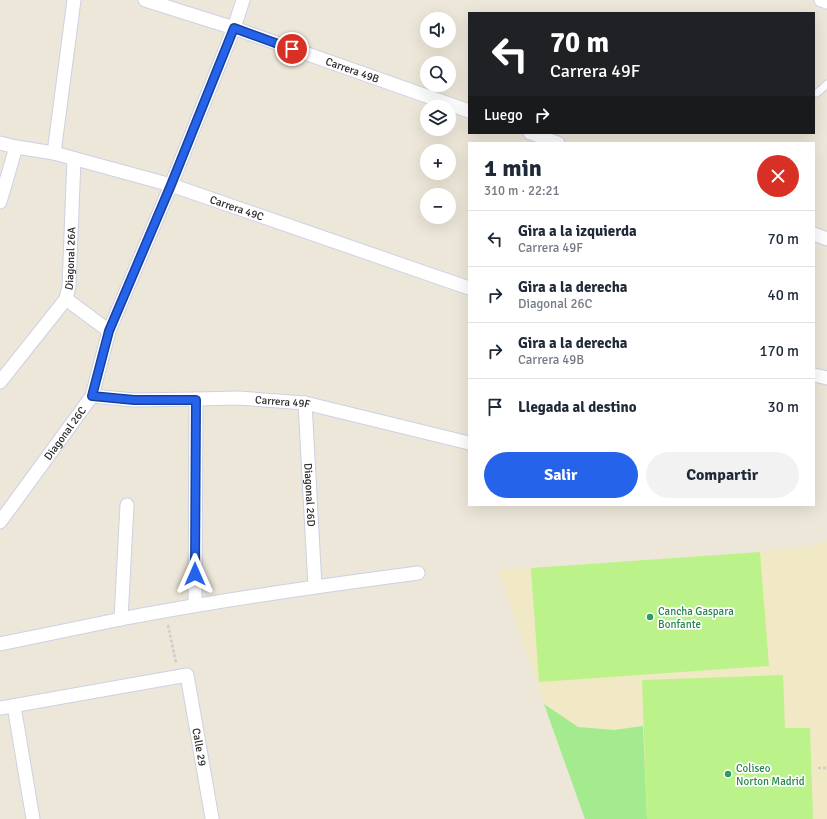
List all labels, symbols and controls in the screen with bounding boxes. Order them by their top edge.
map controls [420,12,456,224]
button: sound [420,12,456,48]
text: 70 m [550,26,609,60]
icon: left [484,28,536,80]
pin [275,32,309,66]
icon: arrive [281,38,303,60]
street label: Carrera 49B [324,55,381,86]
button: search [420,56,456,92]
text: Carrera 49F [550,60,640,82]
button: layers [420,100,456,136]
icon: right [531,104,553,126]
text: Luego [484,106,523,124]
button: + [420,144,456,180]
text: 1 min [484,153,542,183]
button: close [757,155,799,197]
text: 310 m · 22:21 [484,183,560,199]
button: − [420,188,456,224]
street label: Carrera 49C [208,193,266,224]
text: Gira a la izquierda [518,222,637,240]
street label: Diagonal 26A [62,226,78,291]
icon: left [484,228,506,250]
text: 70 m [768,230,799,248]
text: Carrera 49F [518,240,583,256]
text: Gira a la derecha [518,278,628,296]
icon: right [484,284,506,306]
text: 40 m [768,286,799,304]
text: Diagonal 26C [518,296,592,312]
text: Gira a la derecha [518,334,628,352]
icon: right [484,340,506,362]
text: 170 m [759,342,799,360]
text: Carrera 49B [518,352,584,368]
street label: Carrera 49F [255,393,312,411]
icon: arrive [484,396,506,418]
text: Llegada al destino [518,398,637,416]
text: 30 m [768,398,799,416]
street label: Diagonal 26C [41,404,89,463]
button: Salir [484,452,638,498]
button: Compartir [646,452,799,498]
street label: Diagonal 26D [301,463,318,527]
position arrow [174,553,216,595]
place label: Cancha Gaspara Bonfante [658,605,734,631]
marker: Cancha Gaspara Bonfante [645,612,655,622]
street label: Calle 29 [189,727,209,767]
place label: Coliseo Norton Madrid [736,762,805,788]
marker: Coliseo Norton Madrid [723,769,733,779]

